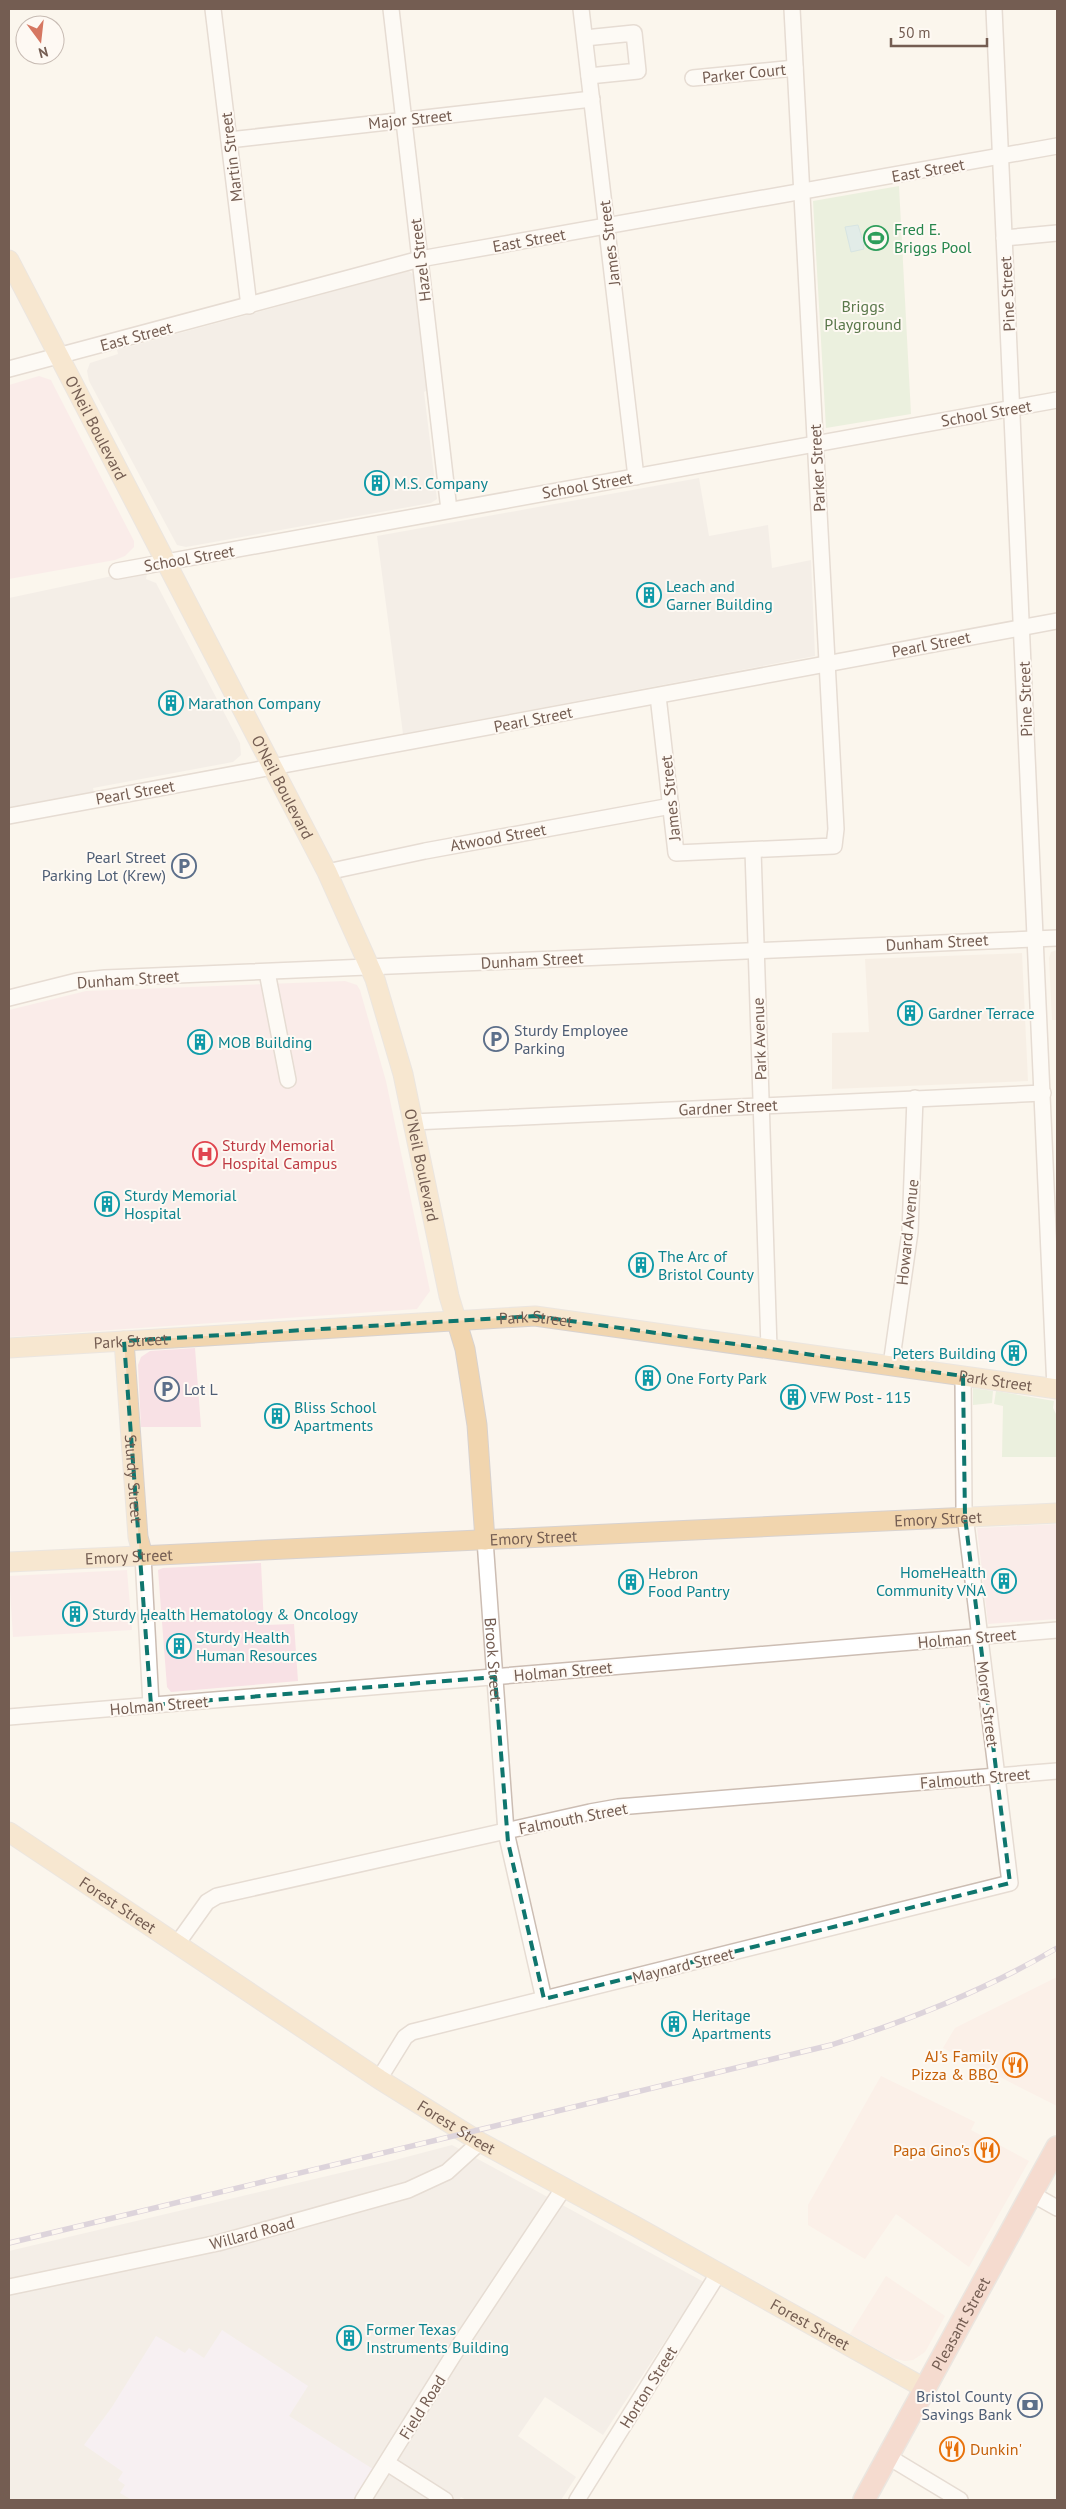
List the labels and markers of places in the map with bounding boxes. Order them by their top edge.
place label: Fred E. Briggs Pool [894,219,972,257]
sports icon: Fred E. Briggs Pool [863,225,889,251]
building icon: M.S. Company [364,470,390,496]
place label: M.S. Company [394,473,489,493]
place label: Leach and Garner Building [666,576,773,614]
building icon: Leach and Garner Building [636,582,662,608]
building icon: Marathon Company [158,690,184,716]
place label: Marathon Company [188,693,321,713]
place label: Pearl Street Parking Lot (Krew) [42,847,167,885]
parking icon: Pearl Street Parking Lot (Krew) [171,853,197,879]
building icon: Gardner Terrace [897,1000,923,1026]
place label: Gardner Terrace [928,1003,1035,1023]
place label: Sturdy Employee Parking [514,1020,628,1058]
parking icon: Sturdy Employee Parking [483,1026,509,1052]
building icon: MOB Building [187,1029,213,1055]
place label: MOB Building [218,1032,312,1052]
place label: Sturdy Memorial Hospital Campus [222,1135,337,1173]
hospital icon: Sturdy Memorial Hospital Campus [192,1141,218,1167]
place label: Sturdy Memorial Hospital [124,1185,237,1223]
building icon: Sturdy Memorial Hospital [94,1191,120,1217]
place label: The Arc of Bristol County [658,1246,755,1284]
building icon: The Arc of Bristol County [628,1252,654,1278]
building icon: Peters Building [1001,1340,1027,1366]
place label: Peters Building [893,1343,996,1363]
building icon: One Forty Park [635,1365,661,1391]
place label: One Forty Park [666,1368,767,1388]
parking icon: Lot L [154,1376,180,1402]
place label: Lot L [184,1379,218,1399]
building icon: VFW Post - 115 [780,1384,806,1410]
place label: VFW Post - 115 [809,1387,912,1407]
place label: Bliss School Apartments [294,1397,377,1435]
building icon: Bliss School Apartments [264,1403,290,1429]
place label: HomeHealth Community VNA [876,1562,987,1600]
place label: Hebron Food Pantry [648,1563,730,1601]
building icon: HomeHealth Community VNA [991,1568,1017,1594]
building icon: Hebron Food Pantry [618,1569,644,1595]
building icon: Sturdy Health Hematology & Oncology [62,1601,88,1627]
place label: Sturdy Health Hematology & Oncology [92,1604,359,1624]
place label: Sturdy Health Human Resources [196,1627,318,1665]
building icon: Sturdy Health Human Resources [166,1633,192,1659]
place label: Heritage Apartments [692,2005,772,2043]
building icon: Heritage Apartments [661,2011,687,2037]
place label: AJ's Family Pizza & BBQ [911,2046,999,2084]
restaurant icon: AJ's Family Pizza & BBQ [1002,2052,1028,2078]
restaurant icon: Papa Gino's [974,2137,1000,2163]
place label: Papa Gino's [893,2140,970,2160]
place label: Former Texas Instruments Building [366,2319,509,2357]
building icon: Former Texas Instruments Building [336,2325,362,2351]
place label: Bristol County Savings Bank [916,2386,1013,2424]
bank icon: Bristol County Savings Bank [1017,2392,1043,2418]
restaurant icon: Dunkin' [939,2436,965,2462]
place label: Dunkin' [970,2439,1022,2459]

